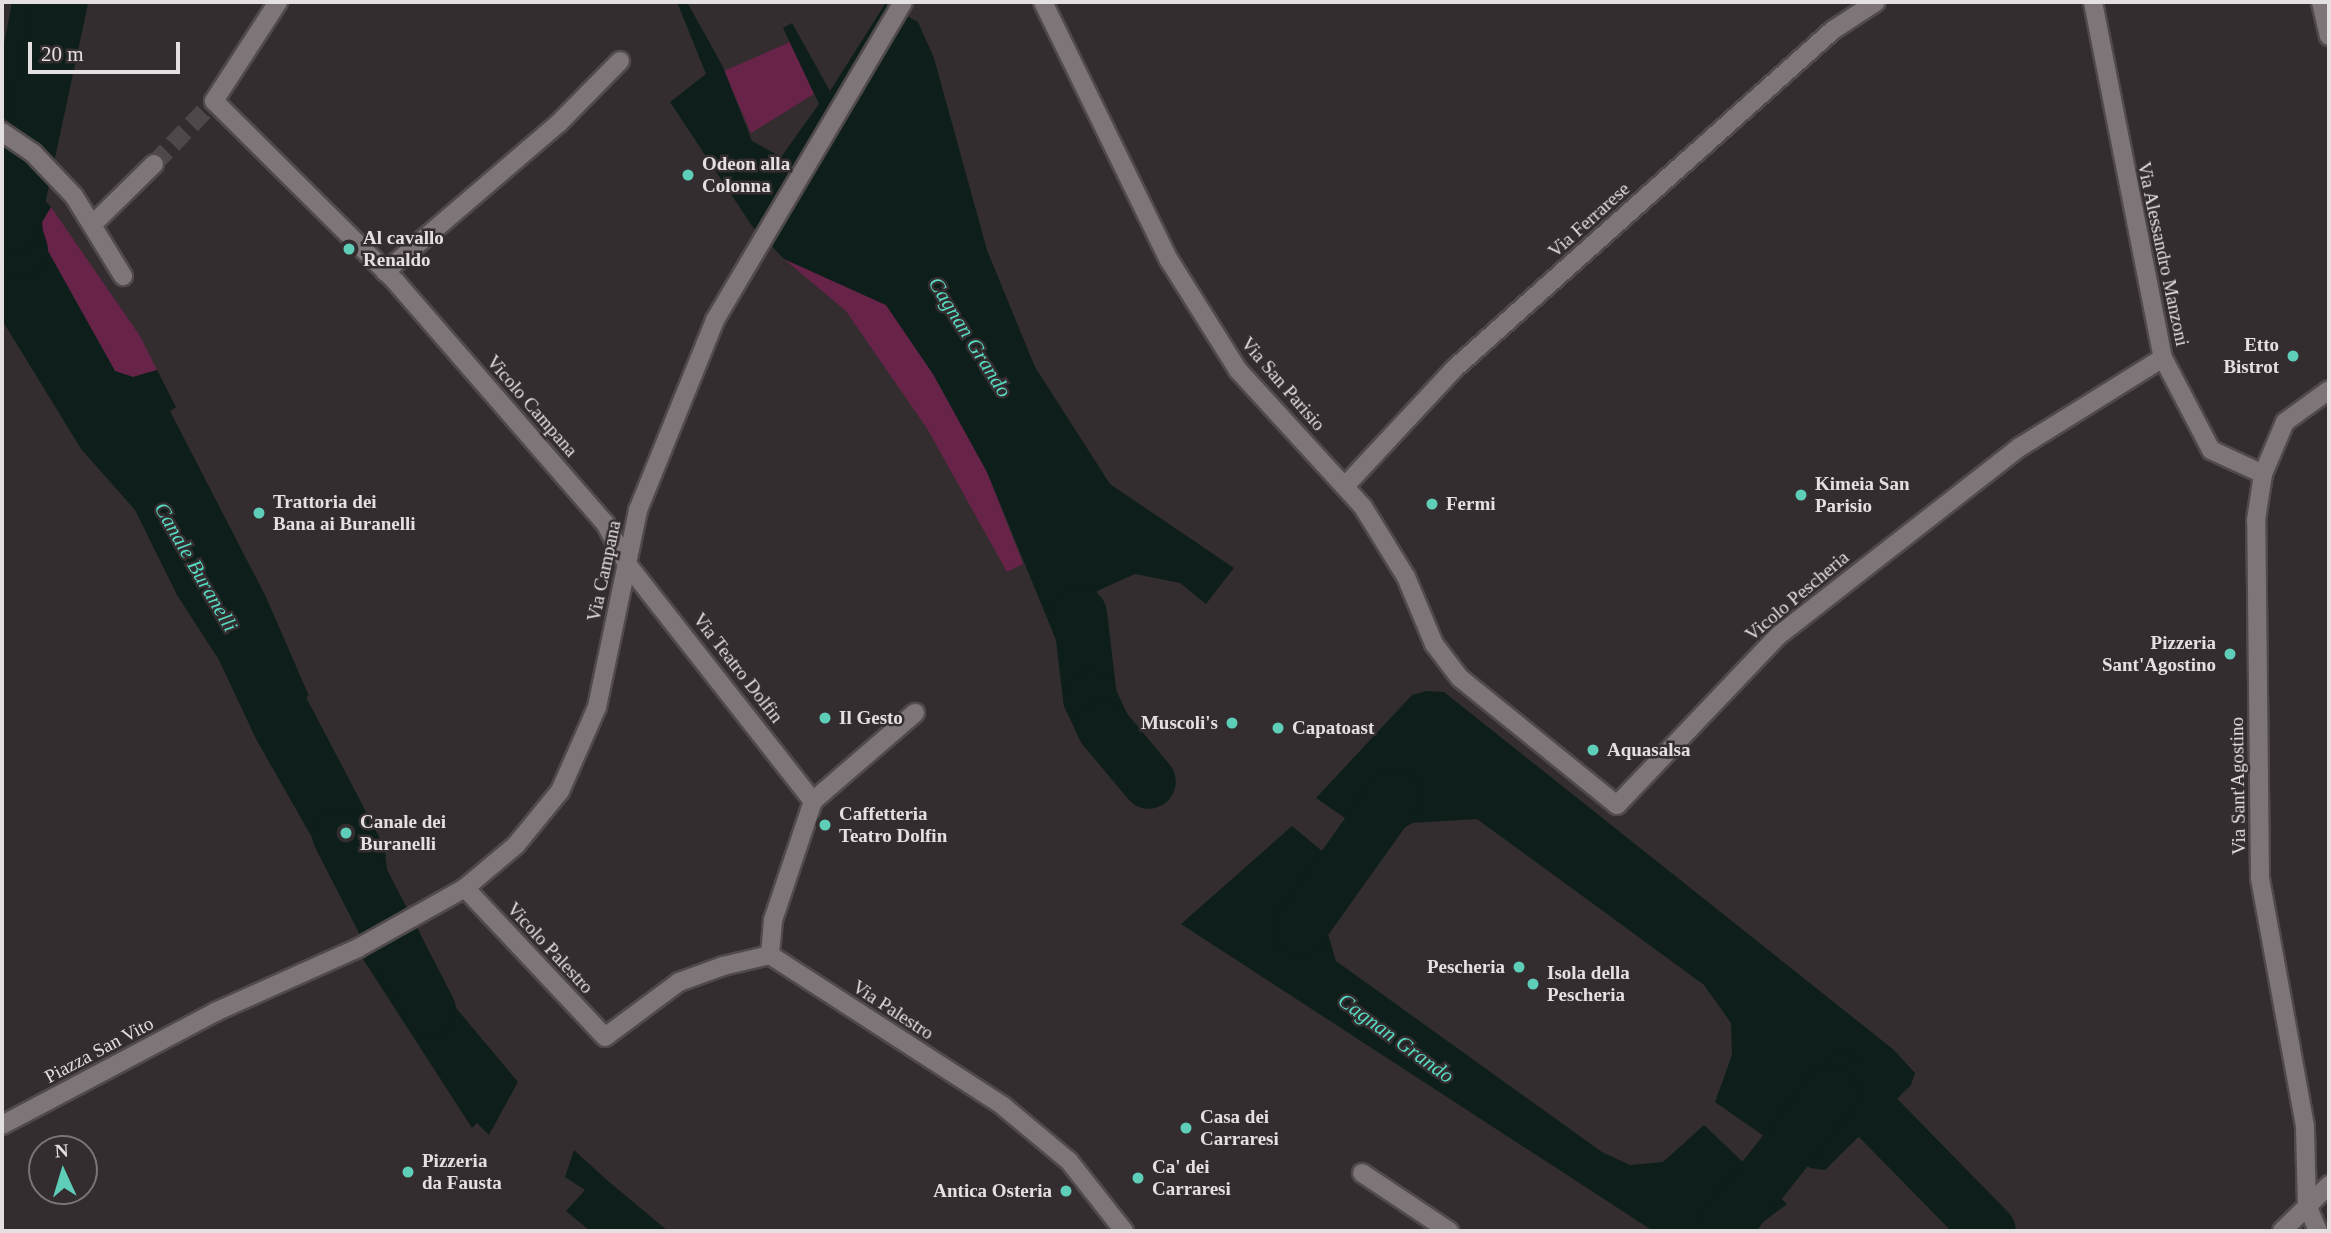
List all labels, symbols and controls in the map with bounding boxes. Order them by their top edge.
scale bar [32,28,184,72]
text: 20 m [41,42,84,66]
place label: Odeon alla Colonna [702,153,790,197]
street label: Via Alessandro Manzoni [2132,159,2194,349]
marker: Odeon alla Colonna [680,167,696,183]
street label: Via Ferrarese [1544,177,1634,263]
place label: Al cavallo Renaldo [363,227,444,271]
marker: Al cavallo Renaldo [341,241,357,257]
water label: Cagnan Grando [923,272,1017,402]
street label: Via San Parisio [1236,332,1330,436]
place label: Etto Bistrot [2223,334,2279,378]
marker: Etto Bistrot [2285,348,2301,364]
street label: Vicolo Campana [482,351,582,461]
place label: Kimeia San Parisio [1815,473,1909,517]
marker: Kimeia San Parisio [1793,487,1809,503]
place label: Trattoria dei Bana ai Buranelli [273,491,416,535]
place label: Fermi [1446,493,1496,515]
marker: Fermi [1424,496,1440,512]
water label: Canale Buranelli [149,498,243,636]
marker: Trattoria dei Bana ai Buranelli [251,505,267,521]
street label: Via Campana [582,518,626,624]
street label: Vicolo Pescheria [1741,546,1853,646]
street label: Via Teatro Dolfin [688,608,788,728]
place label: Pizzeria Sant'Agostino [2102,632,2216,676]
marker: Pizzeria Sant'Agostino [2222,646,2238,662]
place label: Il Gesto [839,707,903,729]
marker: Il Gesto [817,710,833,726]
place label: Muscoli's [1141,712,1218,734]
marker: Muscoli's [1224,715,1240,731]
place label: Capatoast [1292,717,1374,739]
street label: Via Sant'Agostino [2225,717,2251,855]
marker: Capatoast [1270,720,1286,736]
place label: Aquasalsa [1607,739,1690,761]
marker: Aquasalsa [1585,742,1601,758]
place label: Caffetteria Teatro Dolfin [839,803,947,847]
place label: Canale dei Buranelli [360,811,446,855]
marker: Caffetteria Teatro Dolfin [817,817,833,833]
marker: Canale dei Buranelli [338,825,354,841]
street label: Vicolo Palestro [502,898,598,998]
place label: Pescheria [1427,956,1505,978]
marker: Pescheria [1511,959,1527,975]
place label: Isola della Pescheria [1547,962,1630,1006]
street label: Via Palestro [848,975,938,1045]
marker: Isola della Pescheria [1525,976,1541,992]
water label: Cagnan Grando [1333,988,1459,1088]
street label: Piazza San Vito [41,1012,157,1088]
place label: Casa dei Carraresi [1200,1106,1279,1150]
marker: Casa dei Carraresi [1178,1120,1194,1136]
north arrow [28,1135,98,1205]
text: N [54,1140,69,1162]
place label: Pizzeria da Fausta [422,1150,502,1194]
place label: Ca' dei Carraresi [1152,1156,1231,1200]
marker: Pizzeria da Fausta [400,1164,416,1180]
marker: Ca' dei Carraresi [1130,1170,1146,1186]
place label: Antica Osteria [933,1180,1052,1202]
marker: Antica Osteria [1058,1183,1074,1199]

